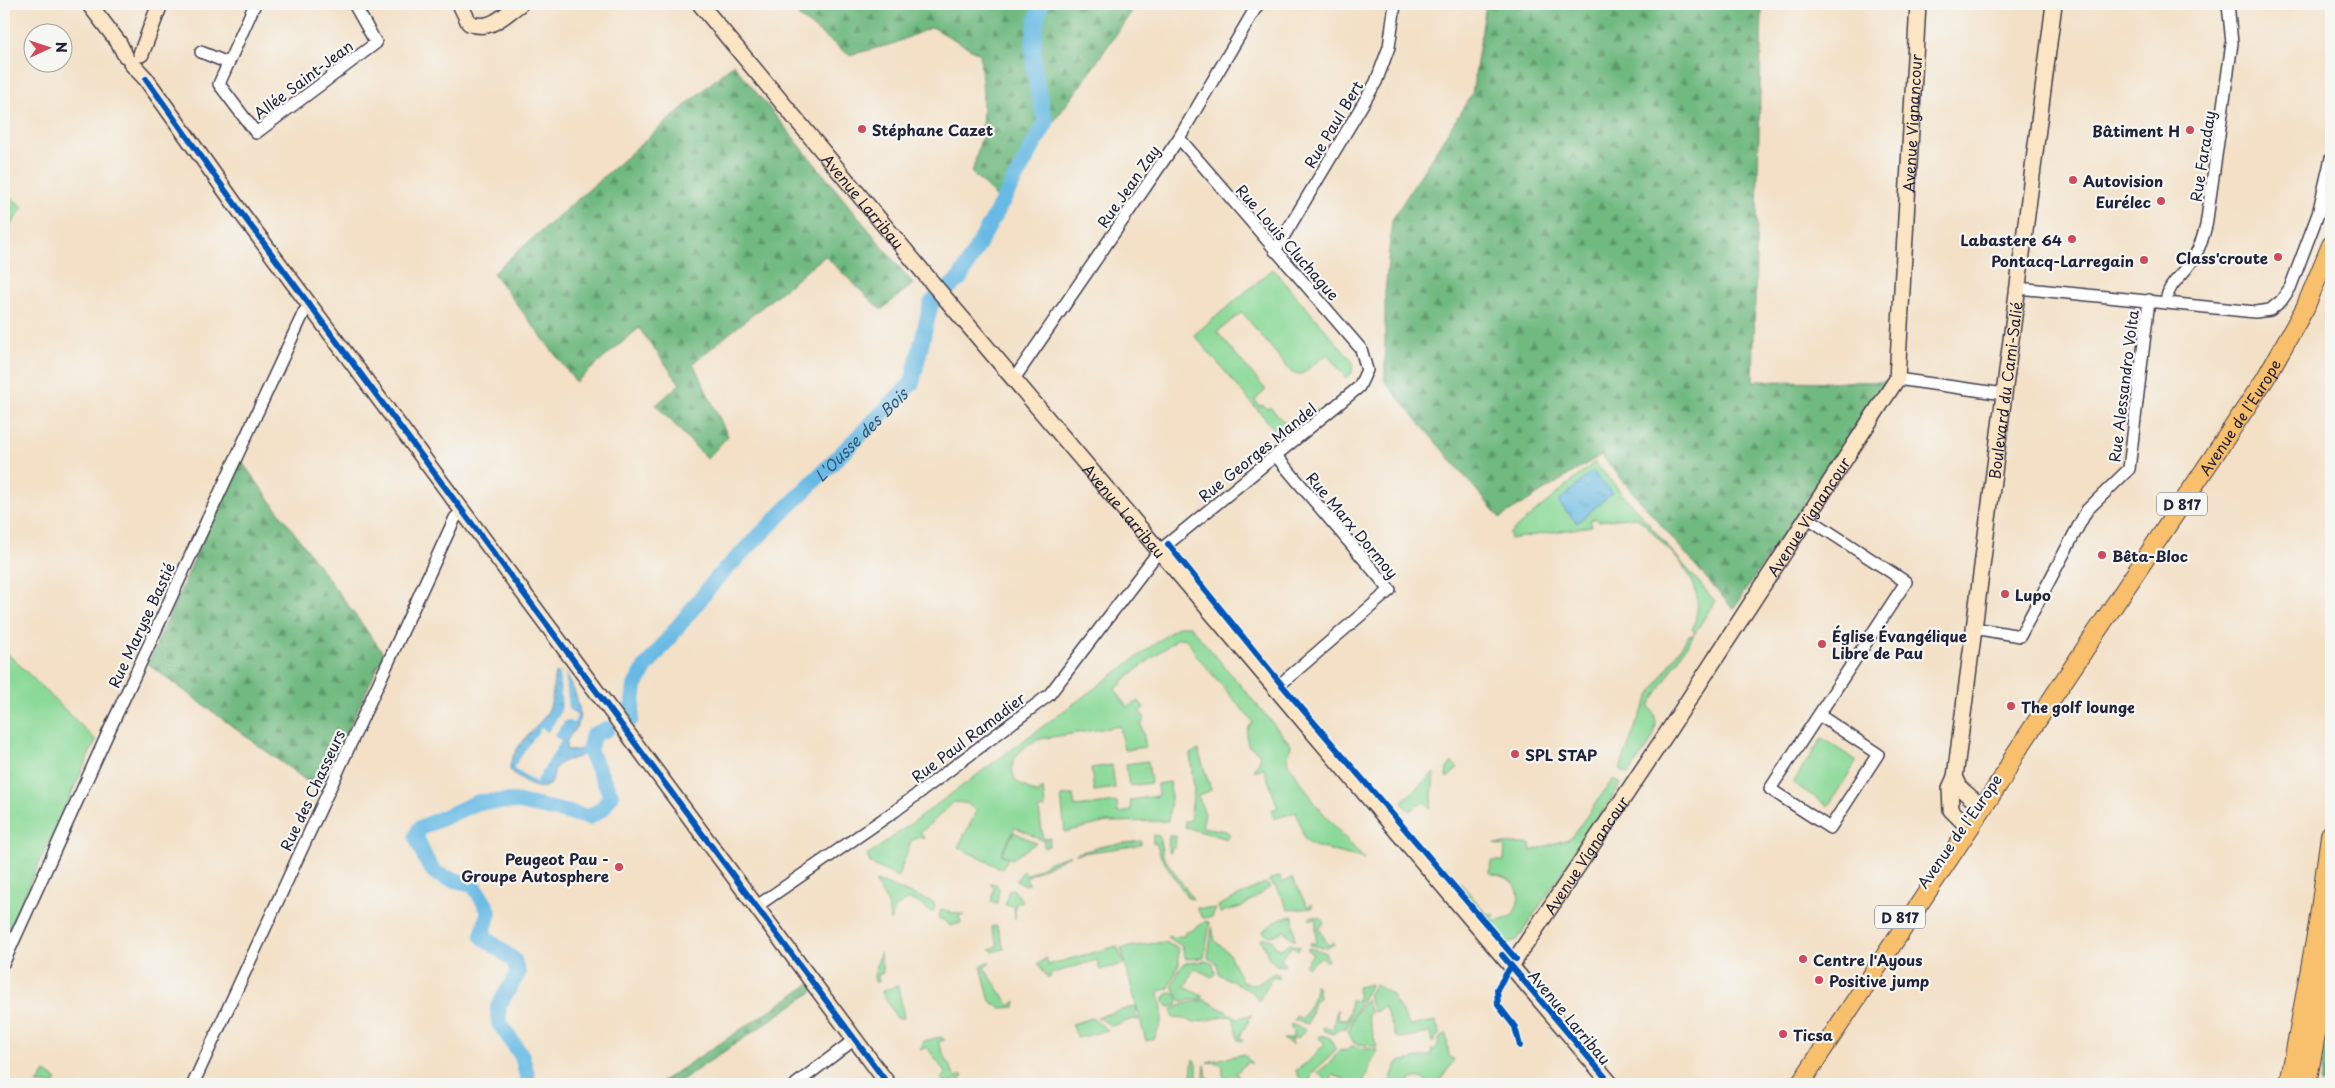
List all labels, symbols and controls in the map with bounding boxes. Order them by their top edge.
north arrow [22,22,72,72]
street label: Allée Saint-Jean [249,34,357,124]
text: N [51,41,72,53]
street label: Avenue Vignancour [1896,53,1927,193]
street label: Rue Paul Bert [1298,76,1368,172]
street label: Rue Faraday [2183,109,2221,203]
place label: Stéphane Cazet [872,118,993,141]
place label: Bâtiment H [2092,119,2180,142]
marker: Stéphane Cazet [856,123,868,135]
marker: Bâtiment H [2184,124,2196,136]
street label: Rue Jean Zay [1091,140,1165,232]
street label: Avenue Larribau [817,148,910,253]
place label: Autovision [2083,169,2163,192]
marker: Autovision [2067,174,2079,186]
street label: Rue Louis Cluchague [1231,179,1345,305]
place label: Eurélec [2096,190,2151,213]
marker: Eurélec [2155,195,2167,207]
place label: Labastere 64 [1961,228,2062,251]
marker: Labastere 64 [2066,233,2078,245]
place label: Class'croute [2176,246,2268,269]
place label: Pontacq-Larregain [1991,249,2134,272]
marker: Class'croute [2272,251,2284,263]
marker: Pontacq-Larregain [2138,254,2150,266]
street label: Boulevard du Cami-Salié [1982,300,2027,481]
street label: Rue Alessandro Volta [2102,308,2144,463]
street label: Avenue de l'Europe [2193,354,2286,479]
water label: L'Ousse des Bois [808,381,914,487]
street label: Rue Georges Mandel [1193,397,1321,507]
street label: Avenue Vignancour [1761,452,1855,580]
street label: Avenue Larribau [1078,458,1172,563]
street label: Rue Marx Dormoy [1302,467,1404,583]
road number: D 817 [2157,492,2207,516]
place label: Bêta-Bloc [2112,544,2188,567]
marker: Bêta-Bloc [2096,549,2108,561]
street label: Rue Maryse Bastié [102,559,180,691]
place label: Lupo [2015,583,2051,606]
marker: Lupo [1999,588,2011,600]
place label: Église Évangélique Libre de Pau [1832,624,1967,664]
marker: Église Évangélique Libre de Pau [1816,638,1828,650]
street label: Rue Paul Ramadier [906,686,1030,788]
place label: The golf lounge [2021,695,2135,718]
marker: The golf lounge [2005,700,2017,712]
street label: Rue des Chasseurs [274,725,350,854]
place label: SPL STAP [1525,743,1597,766]
marker: SPL STAP [1509,748,1521,760]
street label: Avenue de l'Europe [1911,769,2007,893]
street label: Avenue Vignancour [1538,791,1634,918]
place label: Peugeot Pau - Groupe Autosphere [461,847,609,887]
marker: Peugeot Pau - Groupe Autosphere [613,861,625,873]
road number: D 817 [1875,906,1925,929]
place label: Centre l'Ayous [1813,948,1922,971]
marker: Centre l'Ayous [1797,953,1809,965]
street label: Avenue Larribau [1523,965,1617,1069]
place label: Positive jump [1829,969,1929,992]
marker: Positive jump [1813,974,1825,986]
place label: Ticsa [1793,1023,1833,1046]
marker: Ticsa [1777,1028,1789,1040]

